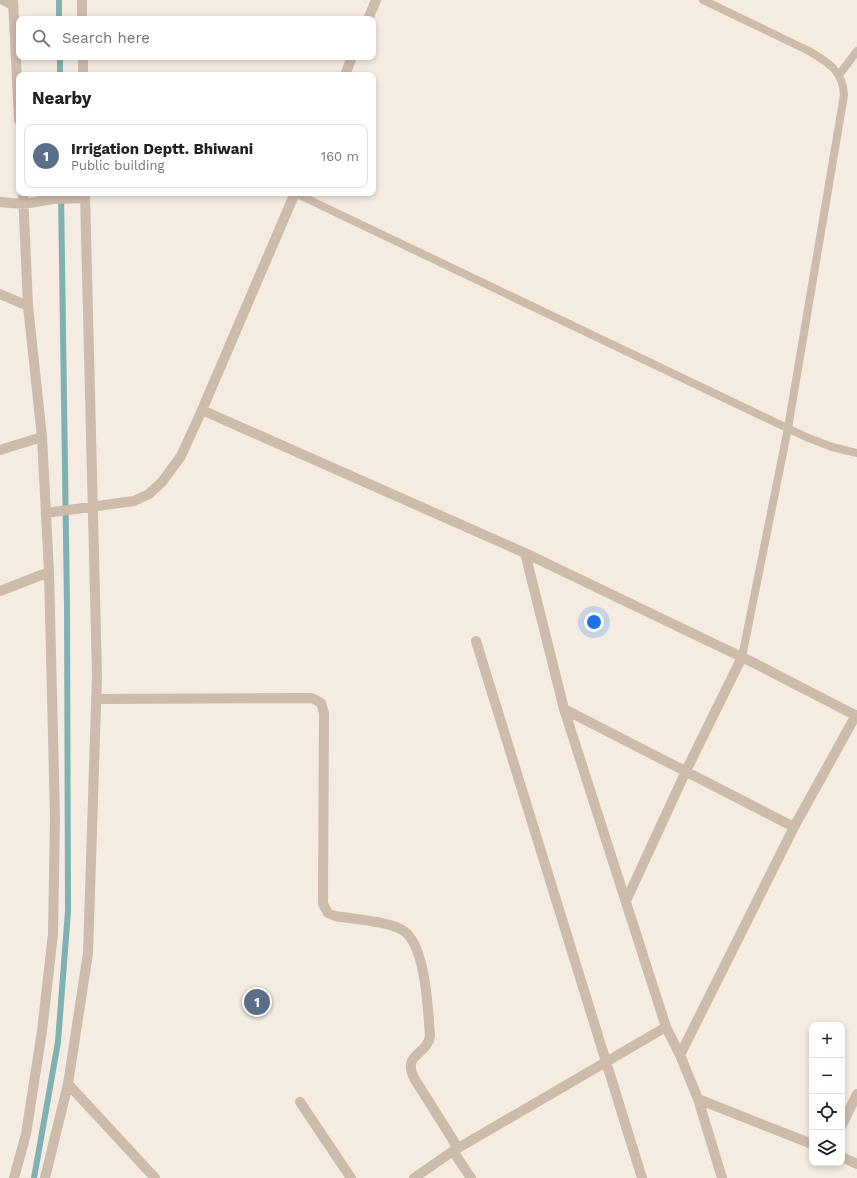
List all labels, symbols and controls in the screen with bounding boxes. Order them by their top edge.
search box [16,16,376,60]
icon: search [30,27,52,49]
text: Search here [62,29,150,47]
text: Nearby [32,88,91,108]
text: Irrigation Deptt. Bhiwani [71,140,253,158]
text: 1 [43,149,49,164]
text: 160 m [321,149,359,164]
text: Public building [71,158,164,173]
your location [584,612,604,632]
pin: 1 [244,987,270,1017]
map controls [809,1022,845,1166]
button: + [809,1022,845,1058]
button: − [809,1058,845,1094]
button: locate [809,1094,845,1130]
button: layers [809,1130,845,1166]

